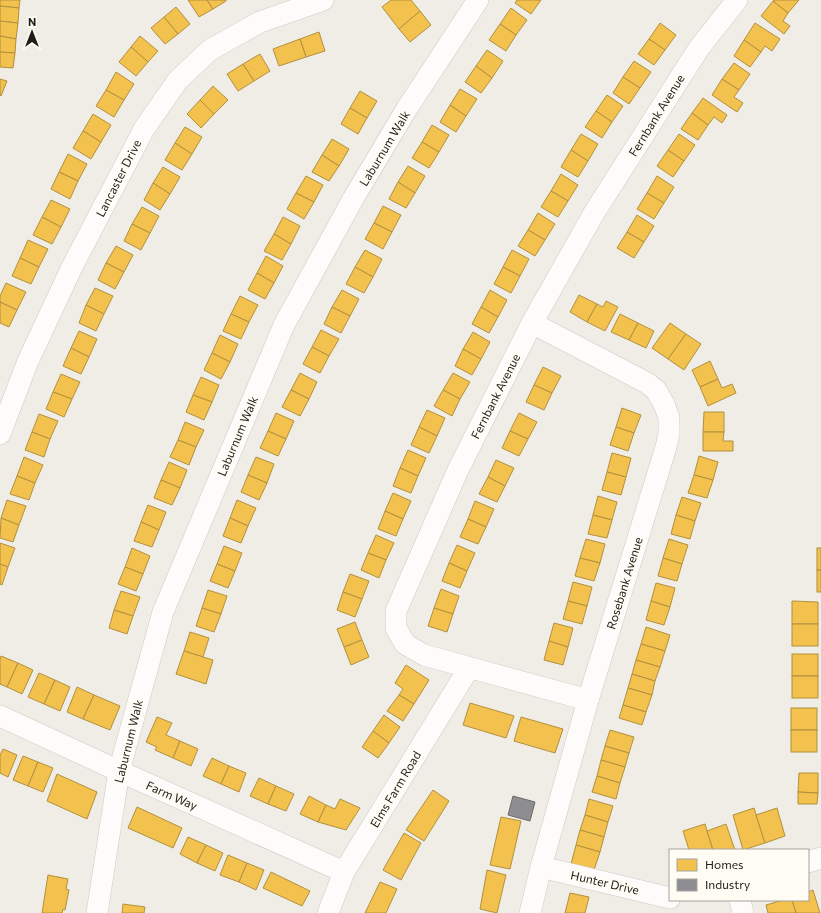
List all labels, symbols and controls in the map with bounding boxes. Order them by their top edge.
north arrow [12,12,52,52]
text: N [28,15,36,28]
street label: Fernbank Avenue [625,72,687,158]
street label: Laburnum Walk [356,107,412,188]
street label: Lancaster Drive [92,137,144,219]
street label: Fernbank Avenue [467,351,523,441]
street label: Laburnum Walk [214,393,260,478]
street label: Rosebank Avenue [603,535,645,631]
street label: Laburnum Walk [111,697,145,784]
street label: Elms Farm Road [367,748,423,830]
street label: Farm Way [144,778,200,812]
legend [669,849,809,901]
text: Homes [705,857,743,871]
street label: Hunter Drive [569,867,641,897]
text: Industry [705,877,750,891]

